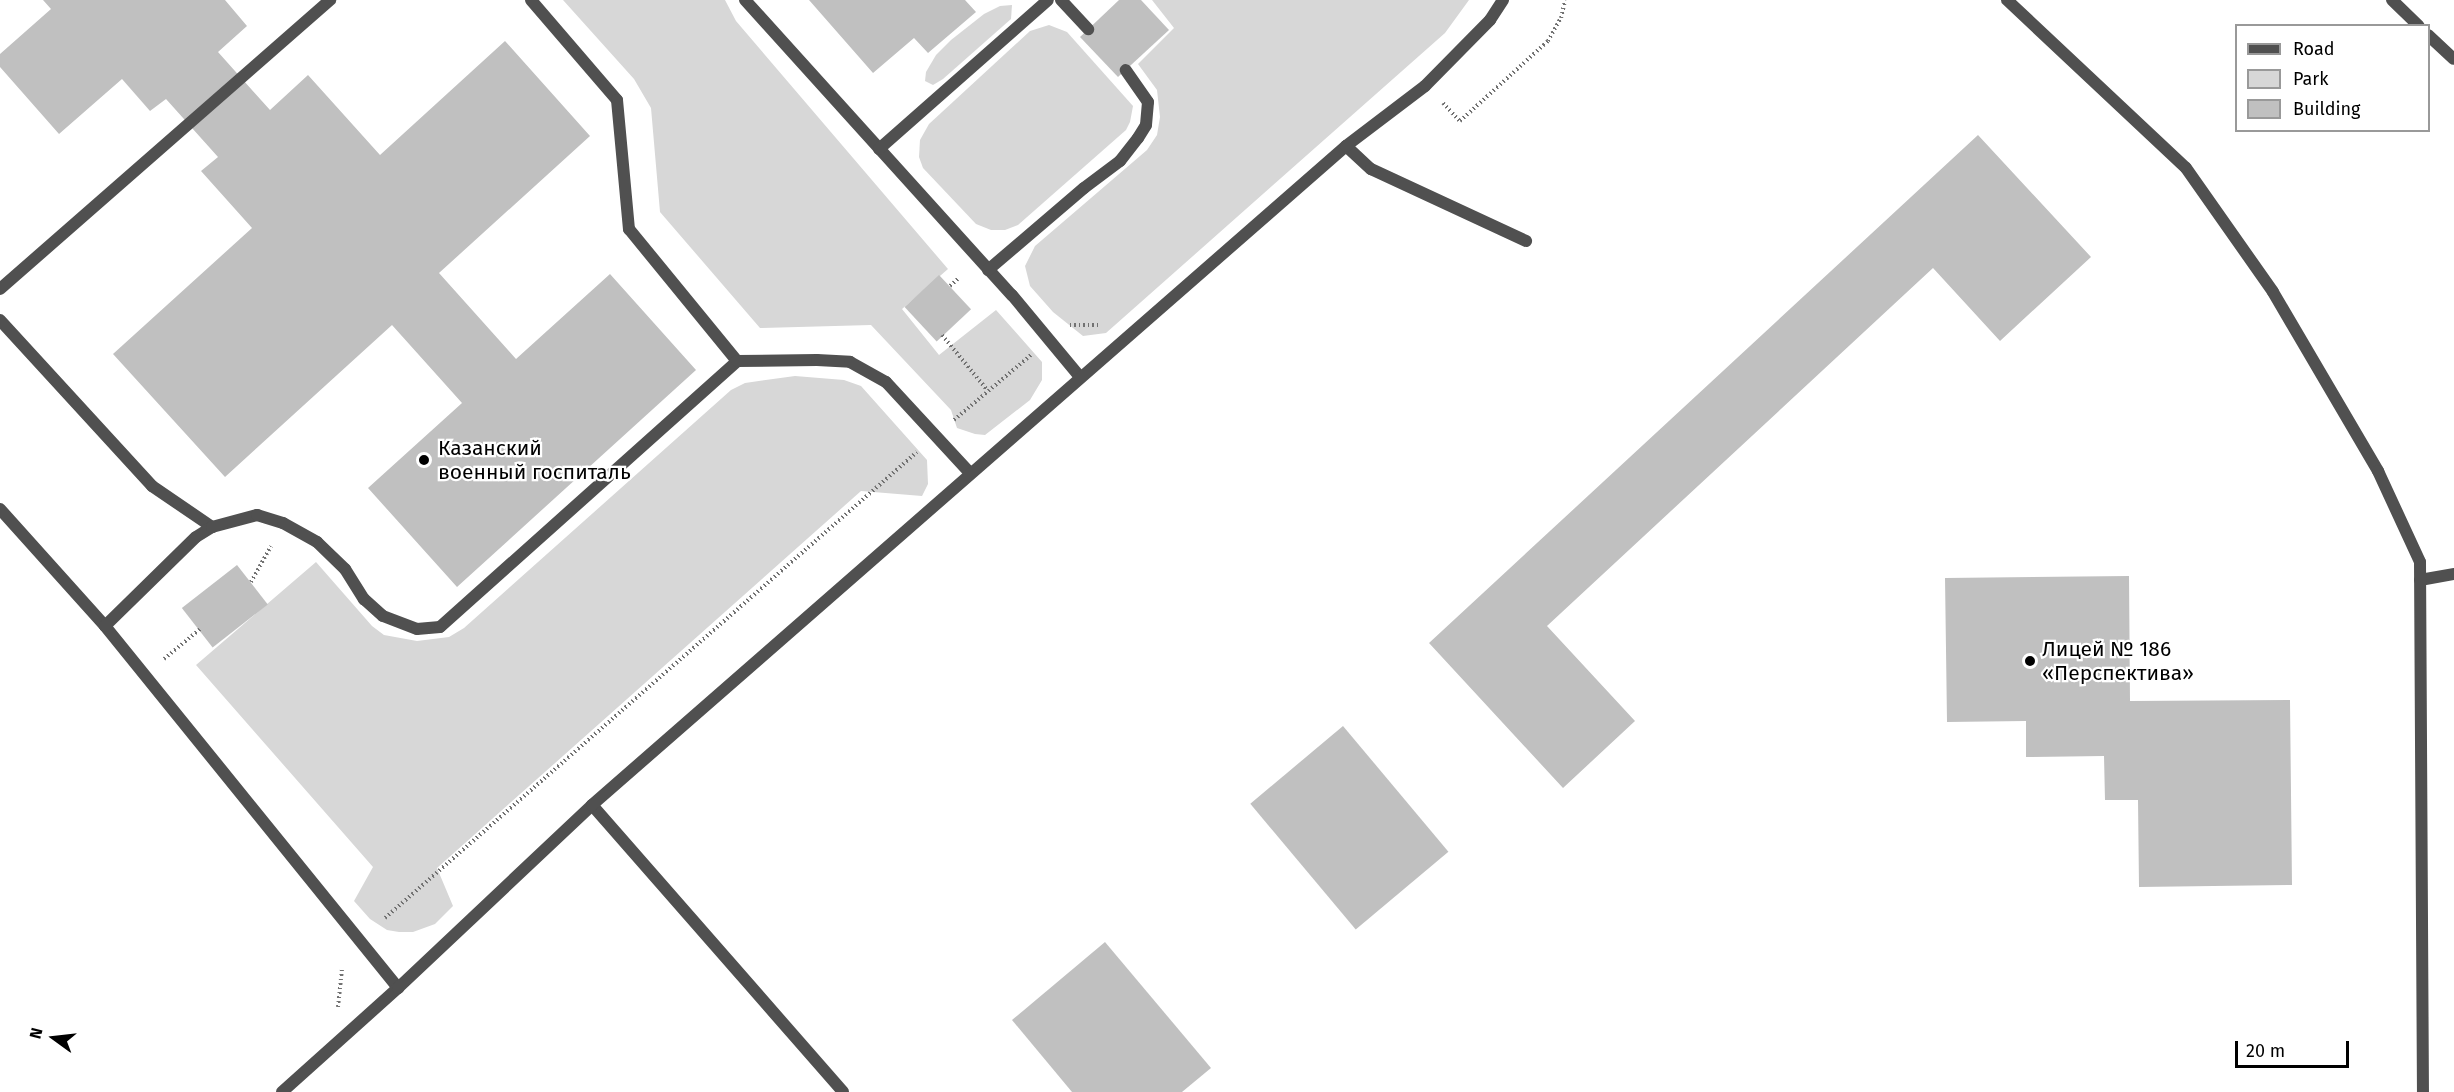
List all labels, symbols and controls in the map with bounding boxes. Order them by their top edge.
legend [2235,24,2430,132]
text: Road [2293,38,2335,60]
text: Park [2293,68,2328,90]
text: Building [2293,98,2360,120]
place label: Казанский военный госпиталь [438,435,631,485]
marker: Казанский военный госпиталь [415,451,433,469]
place label: Лицей № 186 «Перспектива» [2042,636,2194,686]
marker: Лицей № 186 «Перспектива» [2023,654,2037,668]
north arrow [24,1008,84,1068]
text: N [26,1026,47,1041]
scale bar [2238,1029,2352,1067]
text: 20 m [2246,1040,2285,1062]

